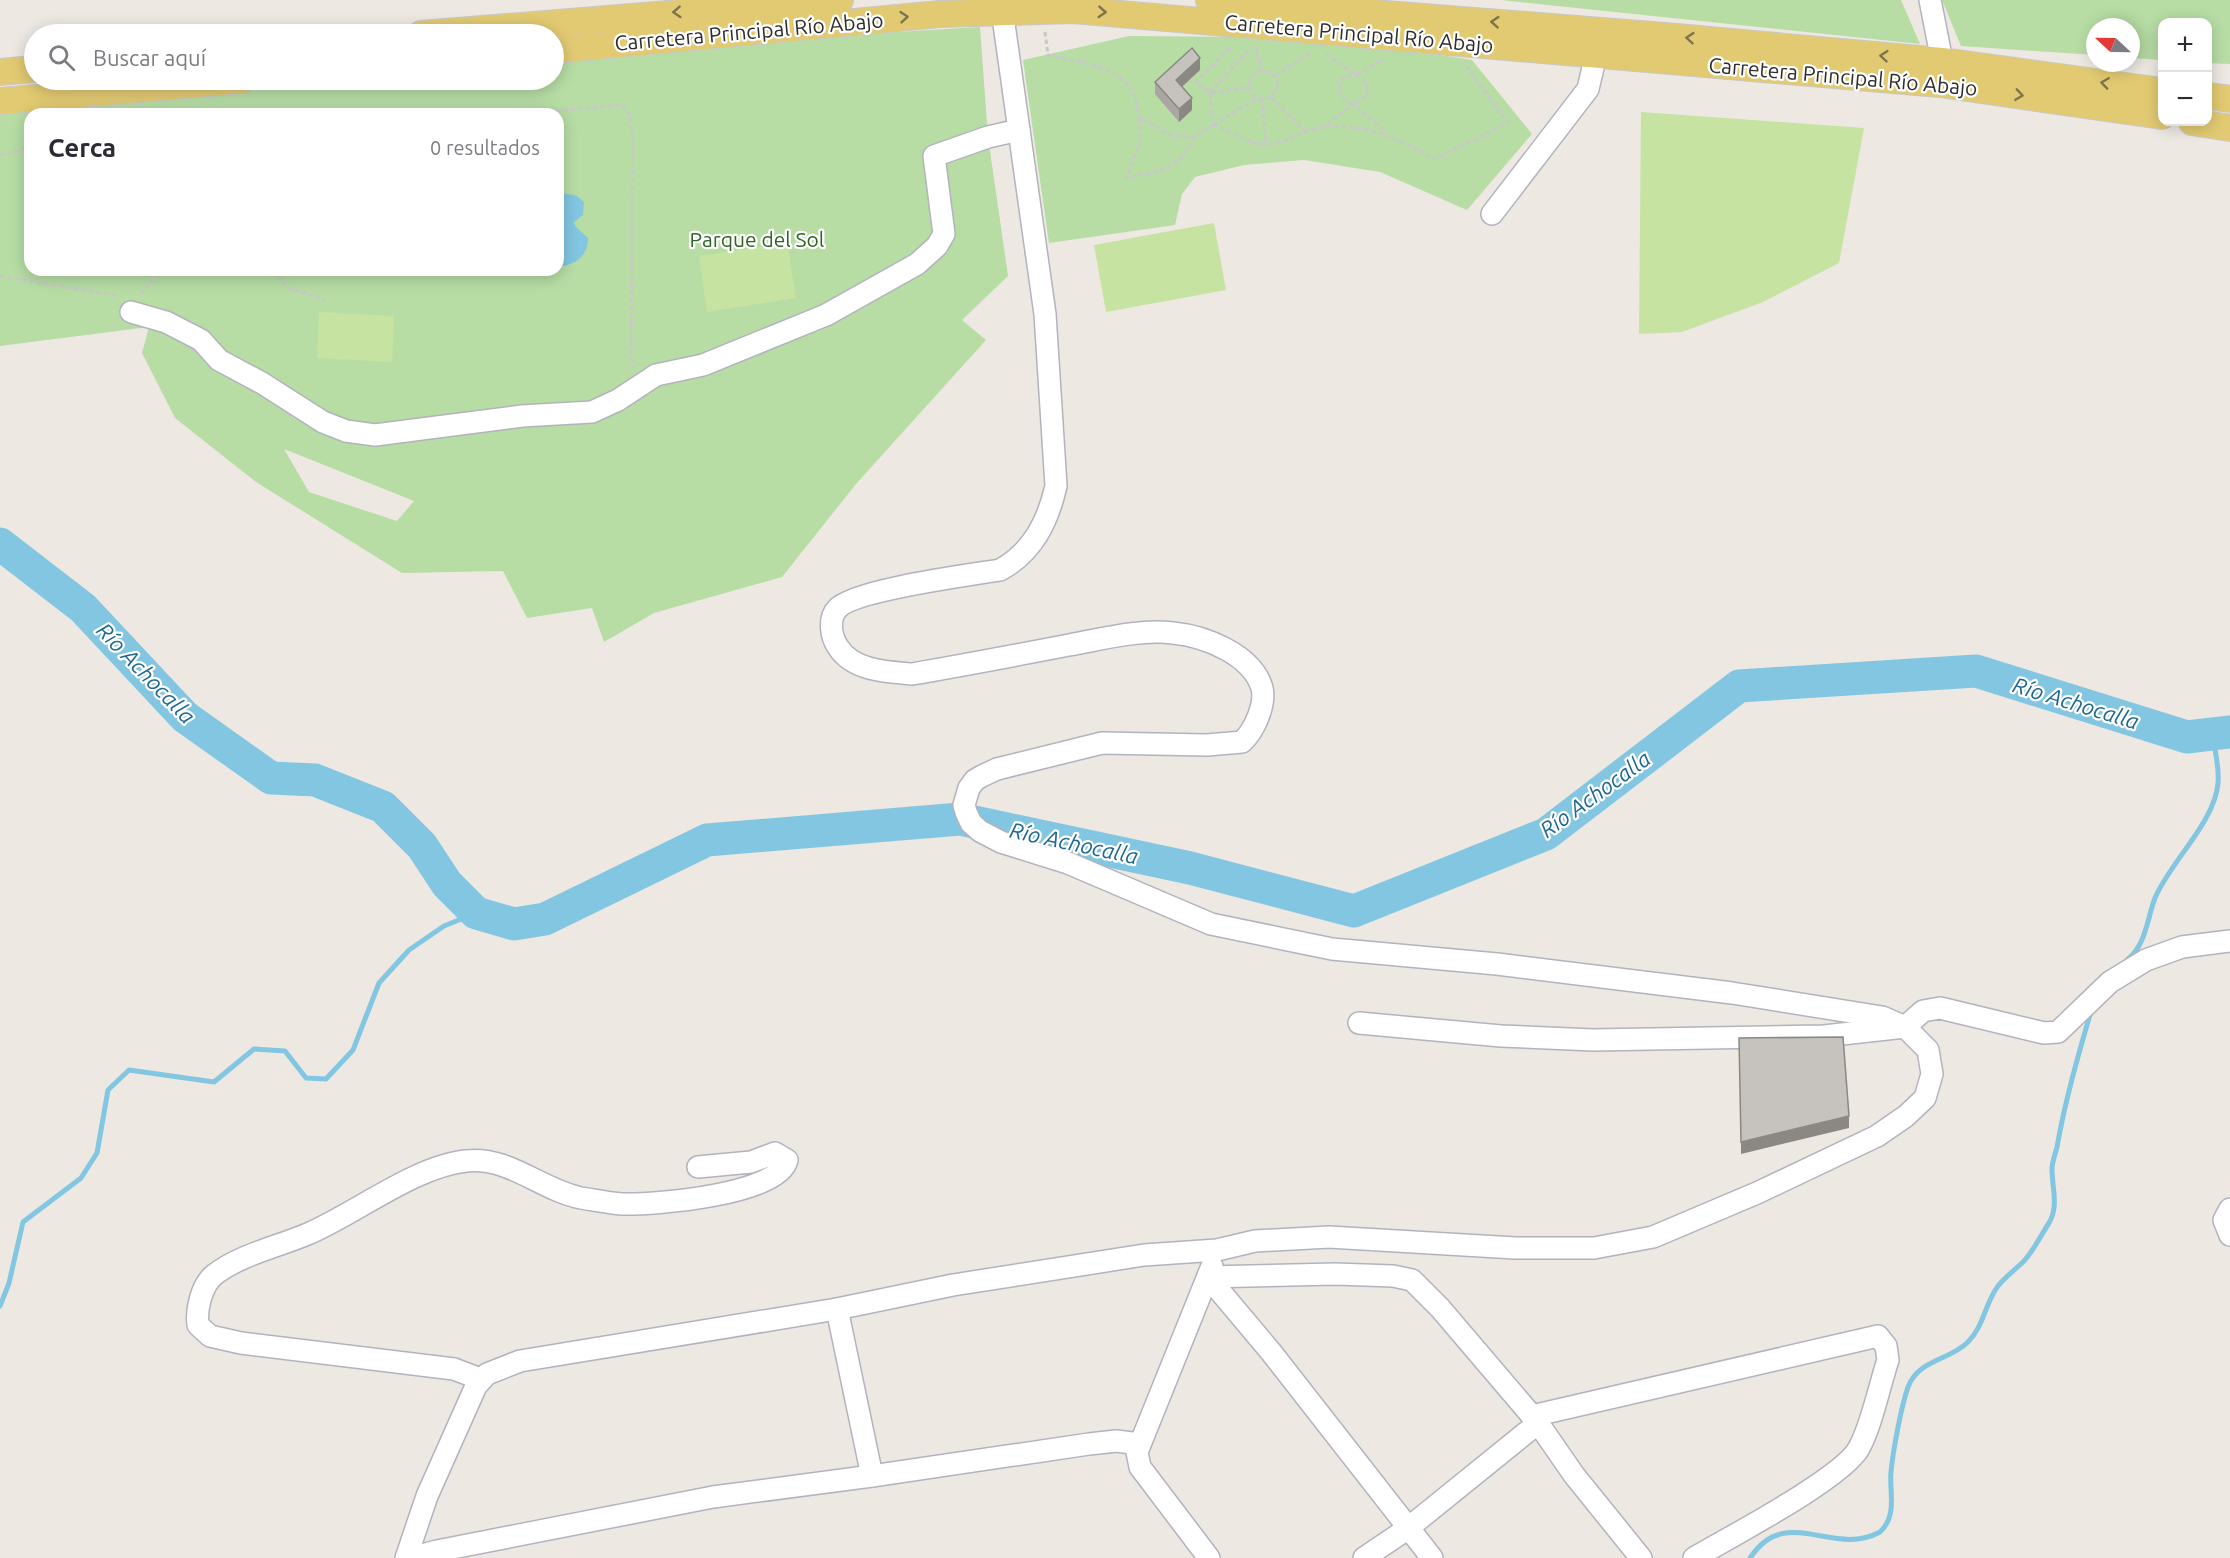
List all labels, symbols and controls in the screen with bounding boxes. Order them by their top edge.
one-way arrow [1098,5,1107,18]
one-way arrow [672,6,681,19]
street label: Carretera Principal Río Abajo [613,7,884,55]
street label: Carretera Principal Río Abajo [1224,9,1495,57]
one-way arrow [900,11,909,24]
one-way arrow [1491,16,1500,29]
north arrow [2086,18,2140,72]
map controls [2158,18,2212,126]
button: + [2158,18,2212,72]
search box [24,24,564,90]
one-way arrow [1685,32,1694,45]
icon: search [45,41,78,74]
text: Buscar aquí [93,45,206,70]
one-way arrow [1879,50,1889,63]
street label: Carretera Principal Río Abajo [1708,52,1979,100]
button: − [2158,72,2212,126]
one-way arrow [2100,78,2109,90]
one-way arrow [2014,89,2023,101]
text: Cerca [48,133,116,162]
text: 0 resultados [430,136,540,159]
park label: Parque del Sol [690,227,824,251]
water label: Río Achocalla [92,617,201,728]
water label: Río Achocalla [2010,672,2142,734]
water label: Río Achocalla [1535,745,1655,842]
water label: Río Achocalla [1008,817,1141,868]

